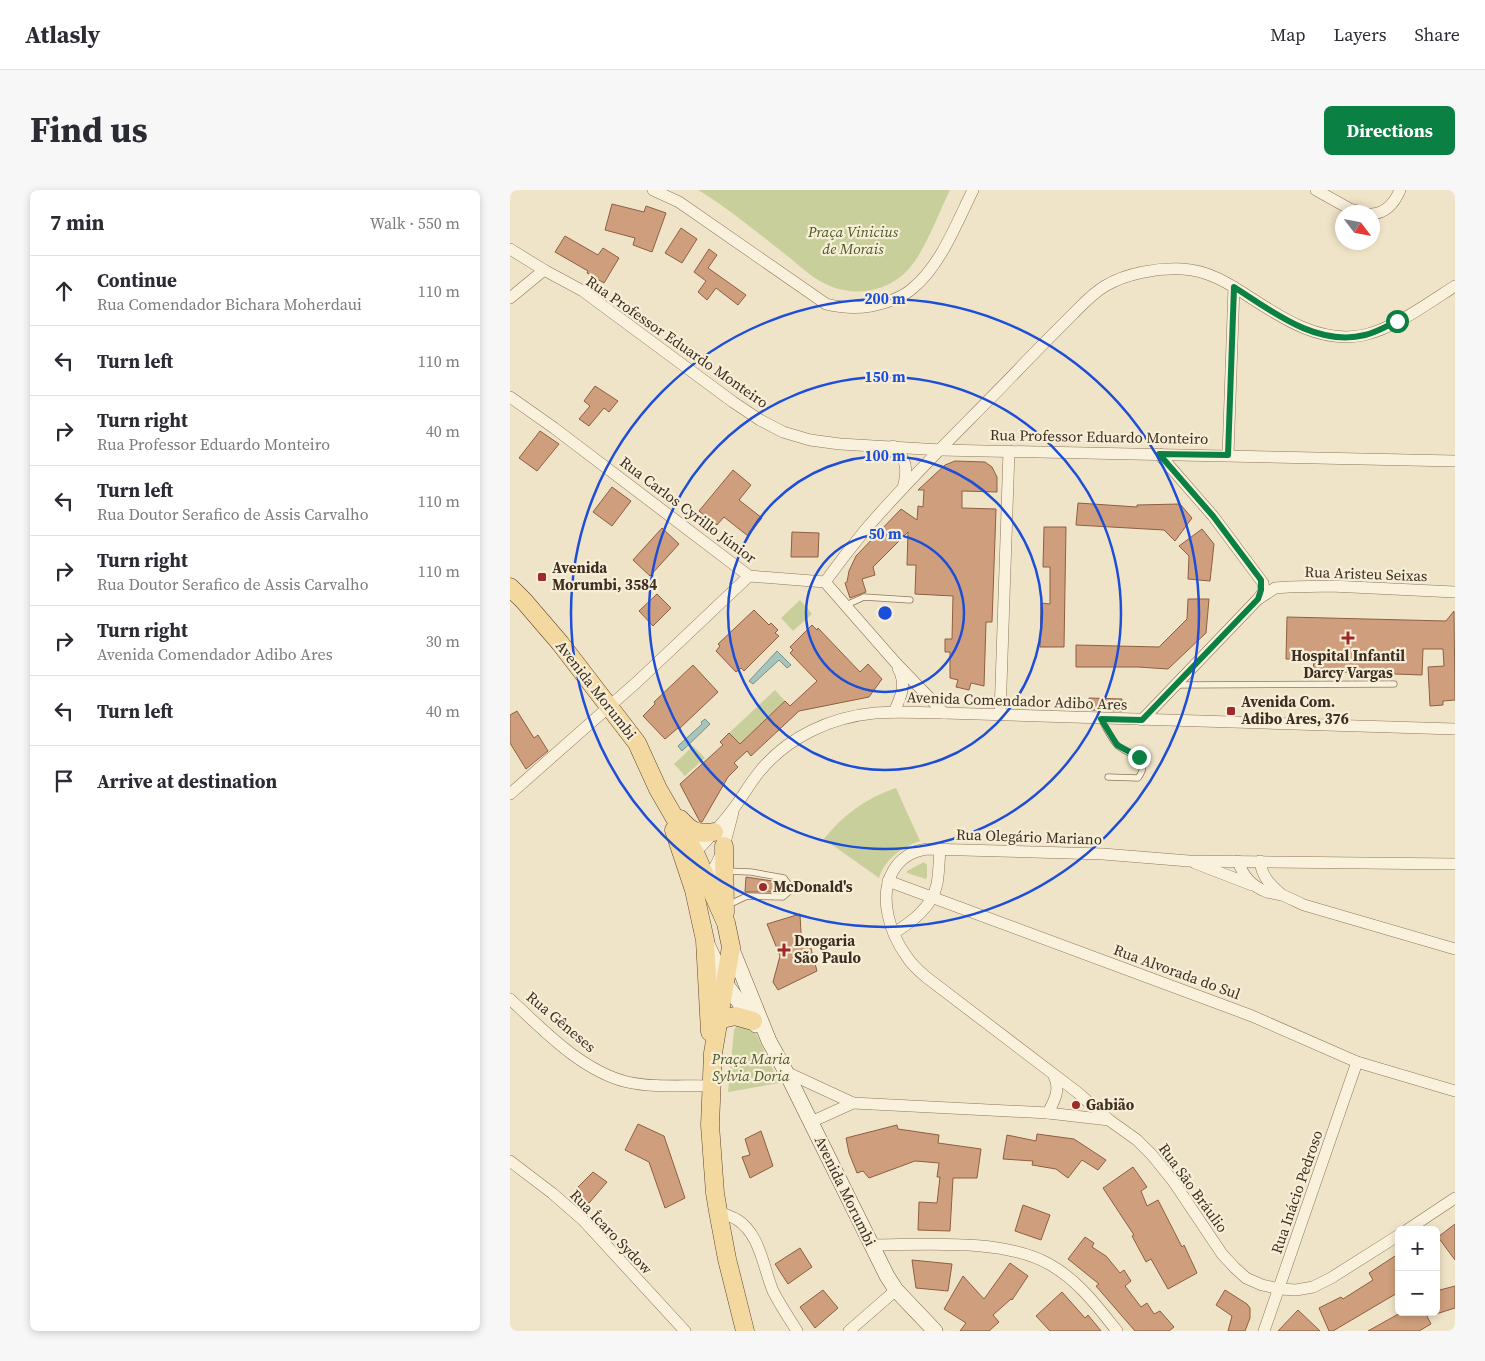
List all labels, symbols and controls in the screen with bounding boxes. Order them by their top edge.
text: Atlasly [25,18,100,51]
text: Map [1270,22,1305,47]
text: Layers [1333,22,1386,47]
text: Share [1414,22,1460,47]
text: Find us [30,106,148,154]
button: Directions [1324,106,1455,155]
north arrow [1335,205,1380,250]
text: 7 min [50,208,105,237]
text: Walk · 550 m [370,212,460,234]
park label: Praça Vinicius de Morais [807,221,899,259]
text: Continue [97,267,177,293]
street label: Rua Professor Eduardo Monteiro [582,270,773,413]
icon: ahead [50,277,78,305]
text: 110 m [418,280,460,302]
text: 200 m [864,288,906,309]
text: Rua Comendador Bichara Moherdaui [97,293,362,315]
route start [1386,310,1409,333]
icon: left [50,347,78,375]
text: Turn left [97,348,173,374]
text: 110 m [418,350,460,372]
text: 150 m [864,366,906,387]
text: Turn right [97,407,188,433]
icon: right [50,417,78,445]
text: 40 m [426,420,460,442]
street label: Rua Professor Eduardo Monteiro [990,424,1208,449]
text: Rua Professor Eduardo Monteiro [97,433,330,455]
text: 100 m [864,445,906,466]
street label: Rua Carlos Cyrillo Júnior [616,451,761,568]
text: Turn left [97,477,173,503]
icon: left [50,487,78,515]
text: 110 m [418,490,460,512]
text: Rua Doutor Serafico de Assis Carvalho [97,503,369,525]
text: 50 m [868,523,902,544]
text: Turn right [97,547,188,573]
icon: right [50,557,78,585]
place label: Avenida Morumbi, 3584 [552,557,657,595]
text: 110 m [418,560,460,582]
street label: Rua Aristeu Seixas [1304,561,1428,586]
marker: Avenida Morumbi, 3584 [536,571,548,583]
text: Rua Doutor Serafico de Assis Carvalho [97,573,369,595]
centre of rings [876,604,894,622]
text: Turn right [97,617,188,643]
icon: right [50,627,78,655]
text: 30 m [426,630,460,652]
marker: Hospital Infantil Darcy Vargas [1341,631,1355,645]
street label: Avenida Morumbi [551,636,642,744]
text: Avenida Comendador Adibo Ares [97,643,333,665]
place label: Hospital Infantil Darcy Vargas [1291,645,1405,683]
street label: Avenida Comendador Adibo Ares [906,686,1128,715]
place label: Avenida Com. Adibo Ares, 376 [1241,691,1349,729]
icon: left [50,697,78,725]
text: Turn left [97,698,173,724]
text: 40 m [426,700,460,722]
marker: Avenida Com. Adibo Ares, 376 [1225,705,1237,717]
route end [1128,746,1151,769]
icon: arrive [50,767,78,795]
text: Arrive at destination [97,768,277,794]
street label: Rua Olegário Mariano [956,823,1102,850]
place label: McDonald's [773,876,853,897]
marker: McDonald's [757,881,769,893]
place label: Drogaria São Paulo [794,930,861,968]
street label: Rua Alvorada do Sul [1111,939,1244,1004]
marker: Drogaria São Paulo [778,944,790,956]
street label: Rua Gêneses [522,986,601,1057]
park label: Praça Maria Sylvia Doria [711,1048,791,1086]
place label: Gabião [1086,1094,1135,1115]
marker: Gabião [1070,1099,1082,1111]
street label: Rua Inácio Pedroso [1266,1127,1327,1256]
street label: Avenida Morumbi [810,1132,881,1249]
street label: Rua São Bráulio [1154,1139,1233,1237]
street label: Rua Ícaro Sydow [565,1185,658,1279]
map controls [1395,1226,1440,1316]
button: + [1395,1226,1440,1271]
button: − [1395,1271,1440,1316]

